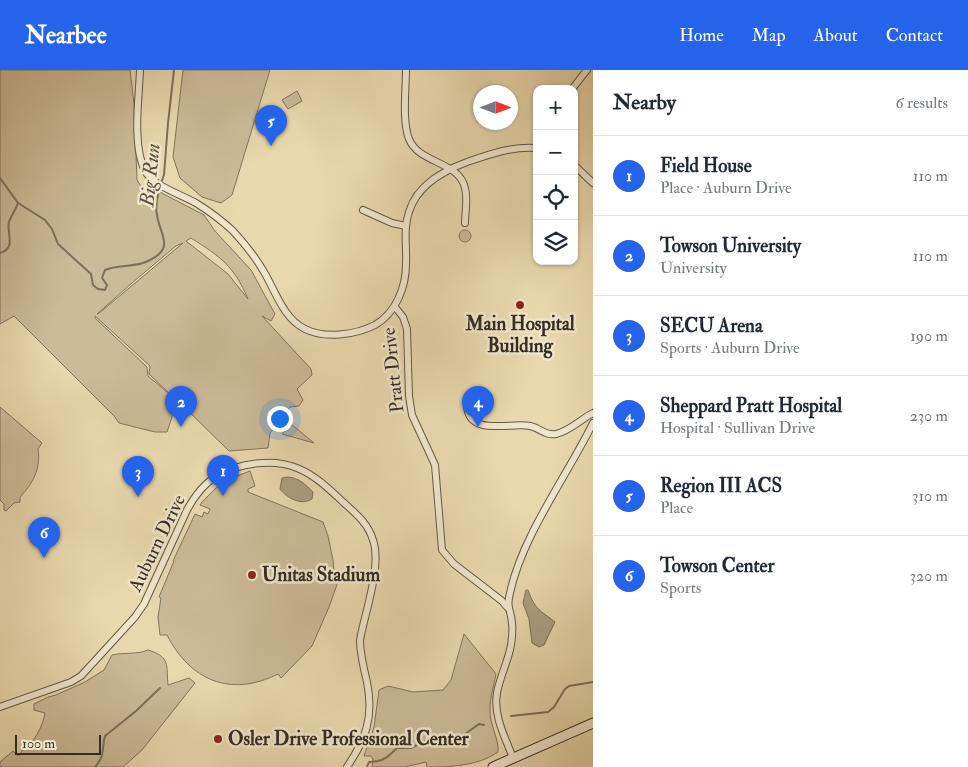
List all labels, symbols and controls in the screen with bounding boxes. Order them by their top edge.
text: Nearbee [25,20,107,51]
text: Home [679,24,724,47]
text: Map [752,24,786,47]
text: About [814,24,858,47]
text: Contact [886,24,943,47]
north arrow [473,85,518,130]
map controls [533,85,578,265]
button: + [533,85,578,130]
text: Nearby [613,89,676,116]
text: 6 results [896,93,948,113]
pin: 5 [255,105,287,146]
button: − [533,130,578,175]
water label: Big Run [134,142,166,209]
text: Field House [660,154,752,178]
text: 1 [626,166,632,186]
text: 110 m [913,166,948,186]
button: locate [533,175,578,220]
text: Place · Auburn Drive [660,178,792,198]
button: layers [533,220,578,265]
text: Towson University [660,234,801,258]
text: 2 [625,246,633,266]
text: 110 m [913,246,948,266]
text: University [660,258,727,278]
marker: Main Hospital Building [514,299,526,311]
place label: Main Hospital Building [464,312,575,359]
text: SECU Arena [660,314,763,338]
street label: Pratt Drive [377,326,409,414]
text: 3 [626,326,632,346]
text: 190 m [910,326,948,346]
text: Sports · Auburn Drive [660,338,800,358]
pin: 2 [165,386,197,427]
pin: 4 [462,386,494,427]
text: Sheppard Pratt Hospital [660,394,842,418]
your location [267,406,293,432]
text: 4 [625,406,633,426]
text: 230 m [910,406,948,426]
text: Hospital · Sullivan Drive [660,418,815,438]
pin: 1 [207,455,239,496]
pin: 3 [122,456,154,497]
text: Region III ACS [660,474,782,498]
text: 5 [625,486,633,506]
text: 310 m [912,486,948,506]
street label: Auburn Drive [123,490,191,596]
text: Place [660,498,693,518]
pin: 6 [28,517,60,558]
text: Towson Center [660,554,775,578]
place label: Unitas Stadium [262,563,380,587]
text: 6 [625,566,633,586]
text: 320 m [910,566,948,586]
marker: Unitas Stadium [246,569,258,581]
text: Sports [660,578,701,598]
place label: Osler Drive Professional Center [228,727,470,751]
scale bar [15,732,101,755]
marker: Osler Drive Professional Center [212,733,224,745]
text: 100 m [22,735,55,752]

